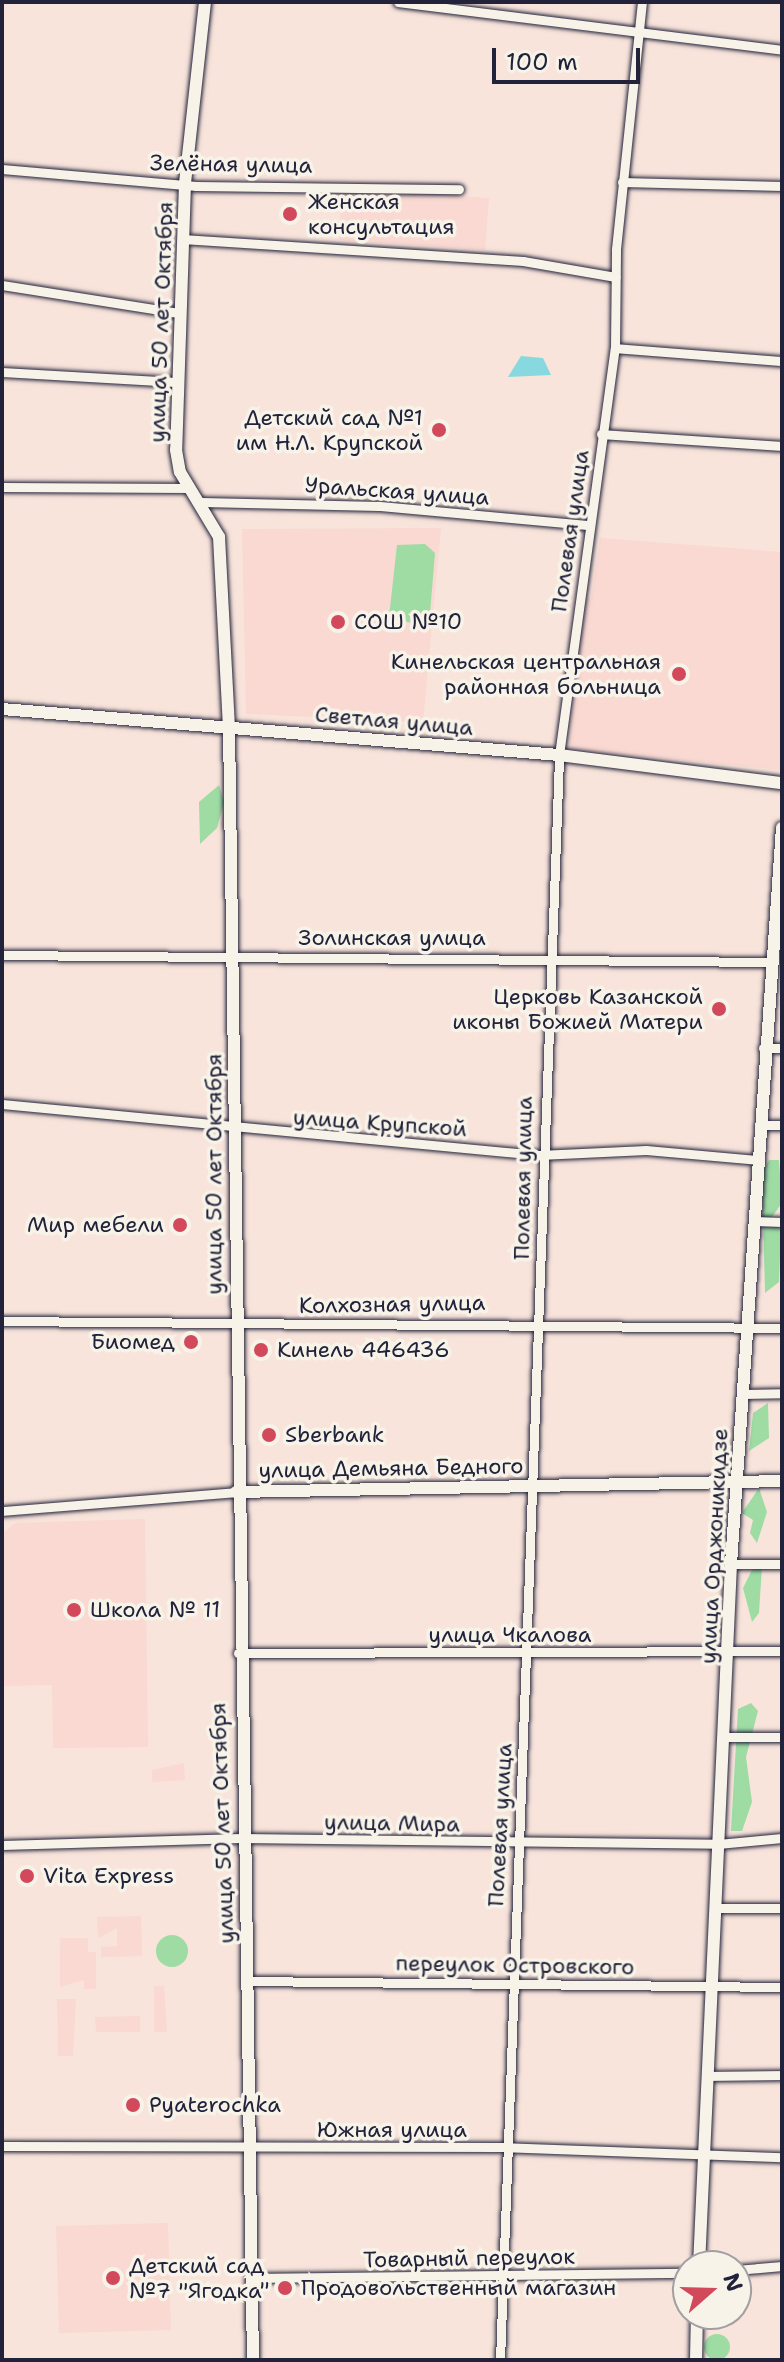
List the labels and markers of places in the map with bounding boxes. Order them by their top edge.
place label: Женская консультация [308,188,455,240]
marker: Женская консультация [279,203,301,225]
place label: Детский сад №1 им Н.Л. Крупской [236,404,423,456]
marker: Детский сад №1 им Н.Л. Крупской [430,421,448,439]
place label: СОШ №10 [354,609,462,635]
marker: СОШ №10 [329,613,347,631]
place label: Кинельская центральная районная больница [391,648,661,700]
marker: Кинельская центральная районная больница [668,663,690,685]
place label: Церковь Казанской иконы Божией Матери [452,983,703,1034]
marker: Церковь Казанской иконы Божией Матери [710,1000,728,1018]
place label: Мир мебели [27,1212,164,1238]
marker: Мир мебели [171,1216,189,1234]
place label: Биомед [91,1329,175,1355]
marker: Биомед [182,1333,200,1351]
place label: Кинель 446436 [277,1337,450,1363]
marker: Кинель 446436 [252,1341,270,1359]
place label: Sberbank [285,1422,384,1448]
marker: Sberbank [260,1426,278,1444]
place label: Школа № 11 [90,1597,220,1623]
marker: Школа № 11 [65,1601,83,1619]
place label: Vita Express [43,1863,174,1889]
marker: Vita Express [18,1867,36,1885]
place label: Pyaterochka [149,2092,281,2118]
marker: Pyaterochka [124,2096,142,2114]
place label: Детский сад №7 "Ягодка" [129,2252,270,2304]
marker: Детский сад №7 "Ягодка" [104,2269,122,2287]
place label: Продовольственный магазин [301,2275,616,2301]
marker: Продовольственный магазин [276,2279,294,2297]

